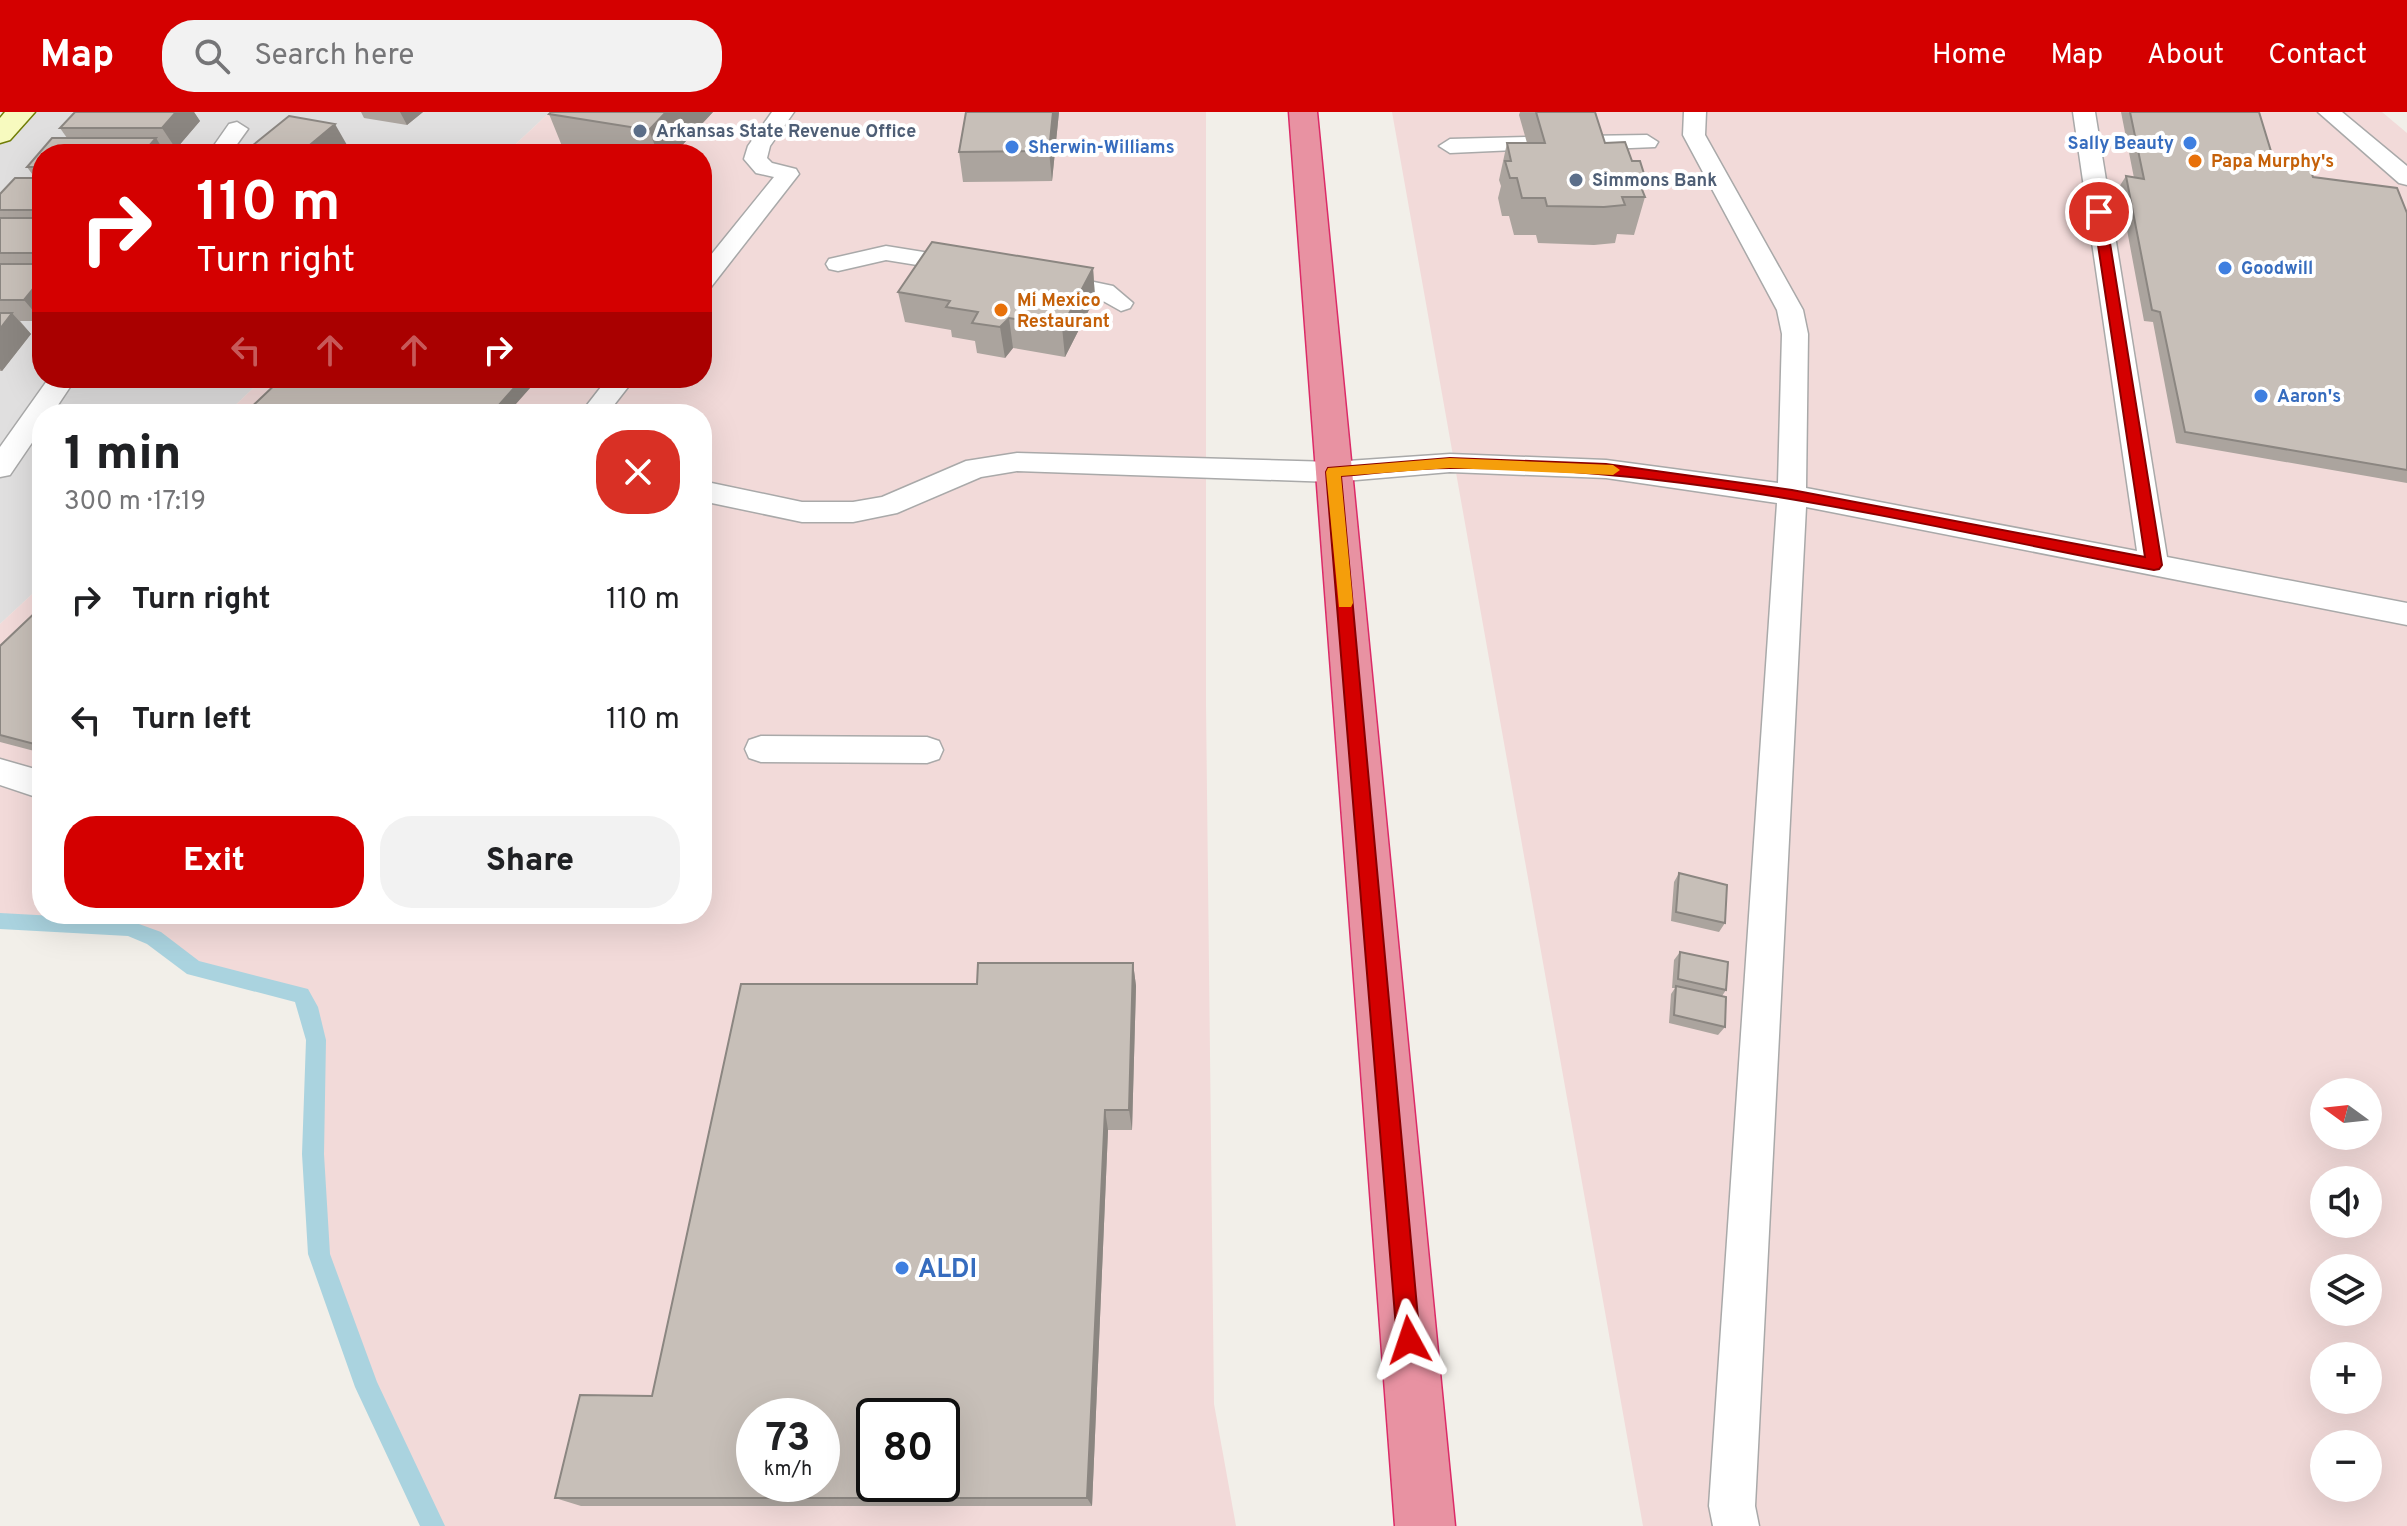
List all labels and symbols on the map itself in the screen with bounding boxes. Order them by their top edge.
place label: Arkansas State Revenue Office [656,121,916,144]
marker: Arkansas State Revenue Office [631,122,649,140]
place label: Sally Beauty [2068,133,2174,156]
marker: Sally Beauty [2181,134,2199,152]
place label: Sherwin-Williams [1028,137,1175,160]
marker: Sherwin-Williams [1003,138,1021,156]
place label: Papa Murphy's [2211,151,2334,174]
marker: Papa Murphy's [2186,152,2204,170]
place label: Simmons Bank [1592,170,1717,193]
marker: Simmons Bank [1567,171,1585,189]
pin [2065,178,2133,246]
place label: Goodwill [2241,258,2313,281]
marker: Goodwill [2216,259,2234,277]
place label: Mi Mexico Restaurant [1017,290,1110,334]
marker: Mi Mexico Restaurant [992,301,1010,319]
place label: Aaron's [2277,386,2341,409]
marker: Aaron's [2252,387,2270,405]
north arrow [2310,1078,2382,1150]
place label: ALDI [918,1254,977,1287]
marker: ALDI [893,1259,911,1277]
position arrow [1367,1298,1451,1382]
speed limit sign: 80 [856,1398,960,1502]

